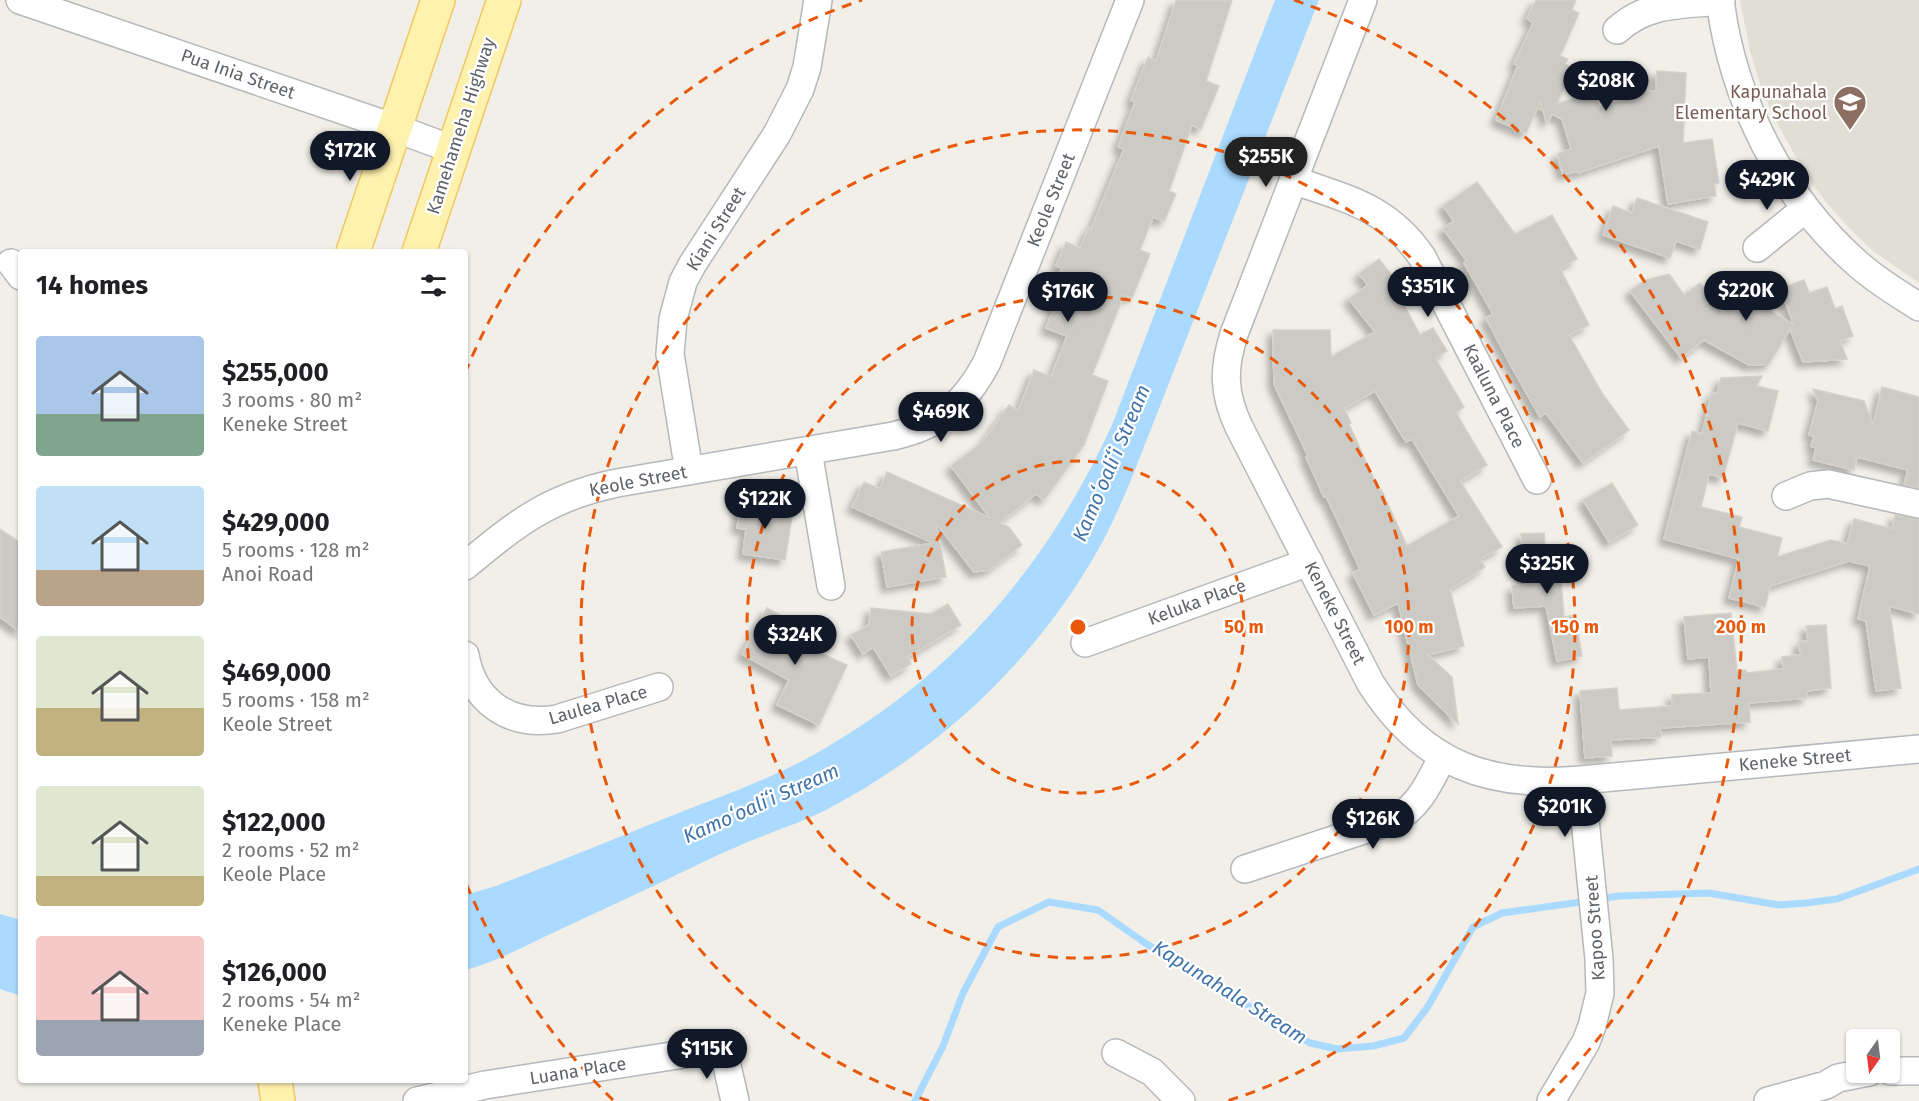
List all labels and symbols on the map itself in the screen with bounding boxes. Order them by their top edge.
street label: Kamehameha Highway [422,35,500,217]
street label: Pua Inia Street [178,44,298,104]
pin: $208K [1564,61,1648,112]
place label: Kapunahala Elementary School [1675,81,1827,124]
school or university icon: Kapunahala Elementary School [1832,84,1868,131]
pin: $172K [308,131,392,182]
pin: $255K [1224,137,1308,188]
street label: Keole Street [1022,149,1080,250]
pin: $429K [1725,160,1809,211]
street label: Kiani Street [682,183,751,275]
pin: $351K [1386,267,1470,318]
pin: $220K [1704,271,1788,322]
pin: $176K [1026,272,1110,323]
street label: Kaaluna Place [1458,340,1530,452]
water label: Kamoʻoaliʻi Stream [1067,381,1155,545]
pin: $469K [899,392,983,443]
street label: Keole Street [587,461,689,501]
pin: $122K [723,479,807,530]
pin: $325K [1505,544,1589,595]
street label: Keneke Street [1300,558,1371,669]
street label: Keluka Place [1145,574,1249,630]
pin: $324K [753,615,837,666]
text: 50 m [1224,616,1264,638]
text: 100 m [1385,616,1433,638]
text: 150 m [1551,616,1599,638]
text: 200 m [1716,616,1766,638]
centre of rings [1068,617,1088,637]
street label: Laulea Place [546,680,650,730]
street label: Keneke Street [1738,744,1853,776]
water label: Kamoʻoaliʻi Stream [679,758,843,848]
pin: $201K [1523,787,1607,838]
pin: $126K [1331,799,1415,850]
street label: Kapoo Street [1580,874,1610,981]
water label: Kapunahala Stream [1148,935,1312,1049]
pin: $115K [665,1029,749,1080]
north arrow [1846,1029,1900,1083]
street label: Luana Place [528,1053,628,1089]

